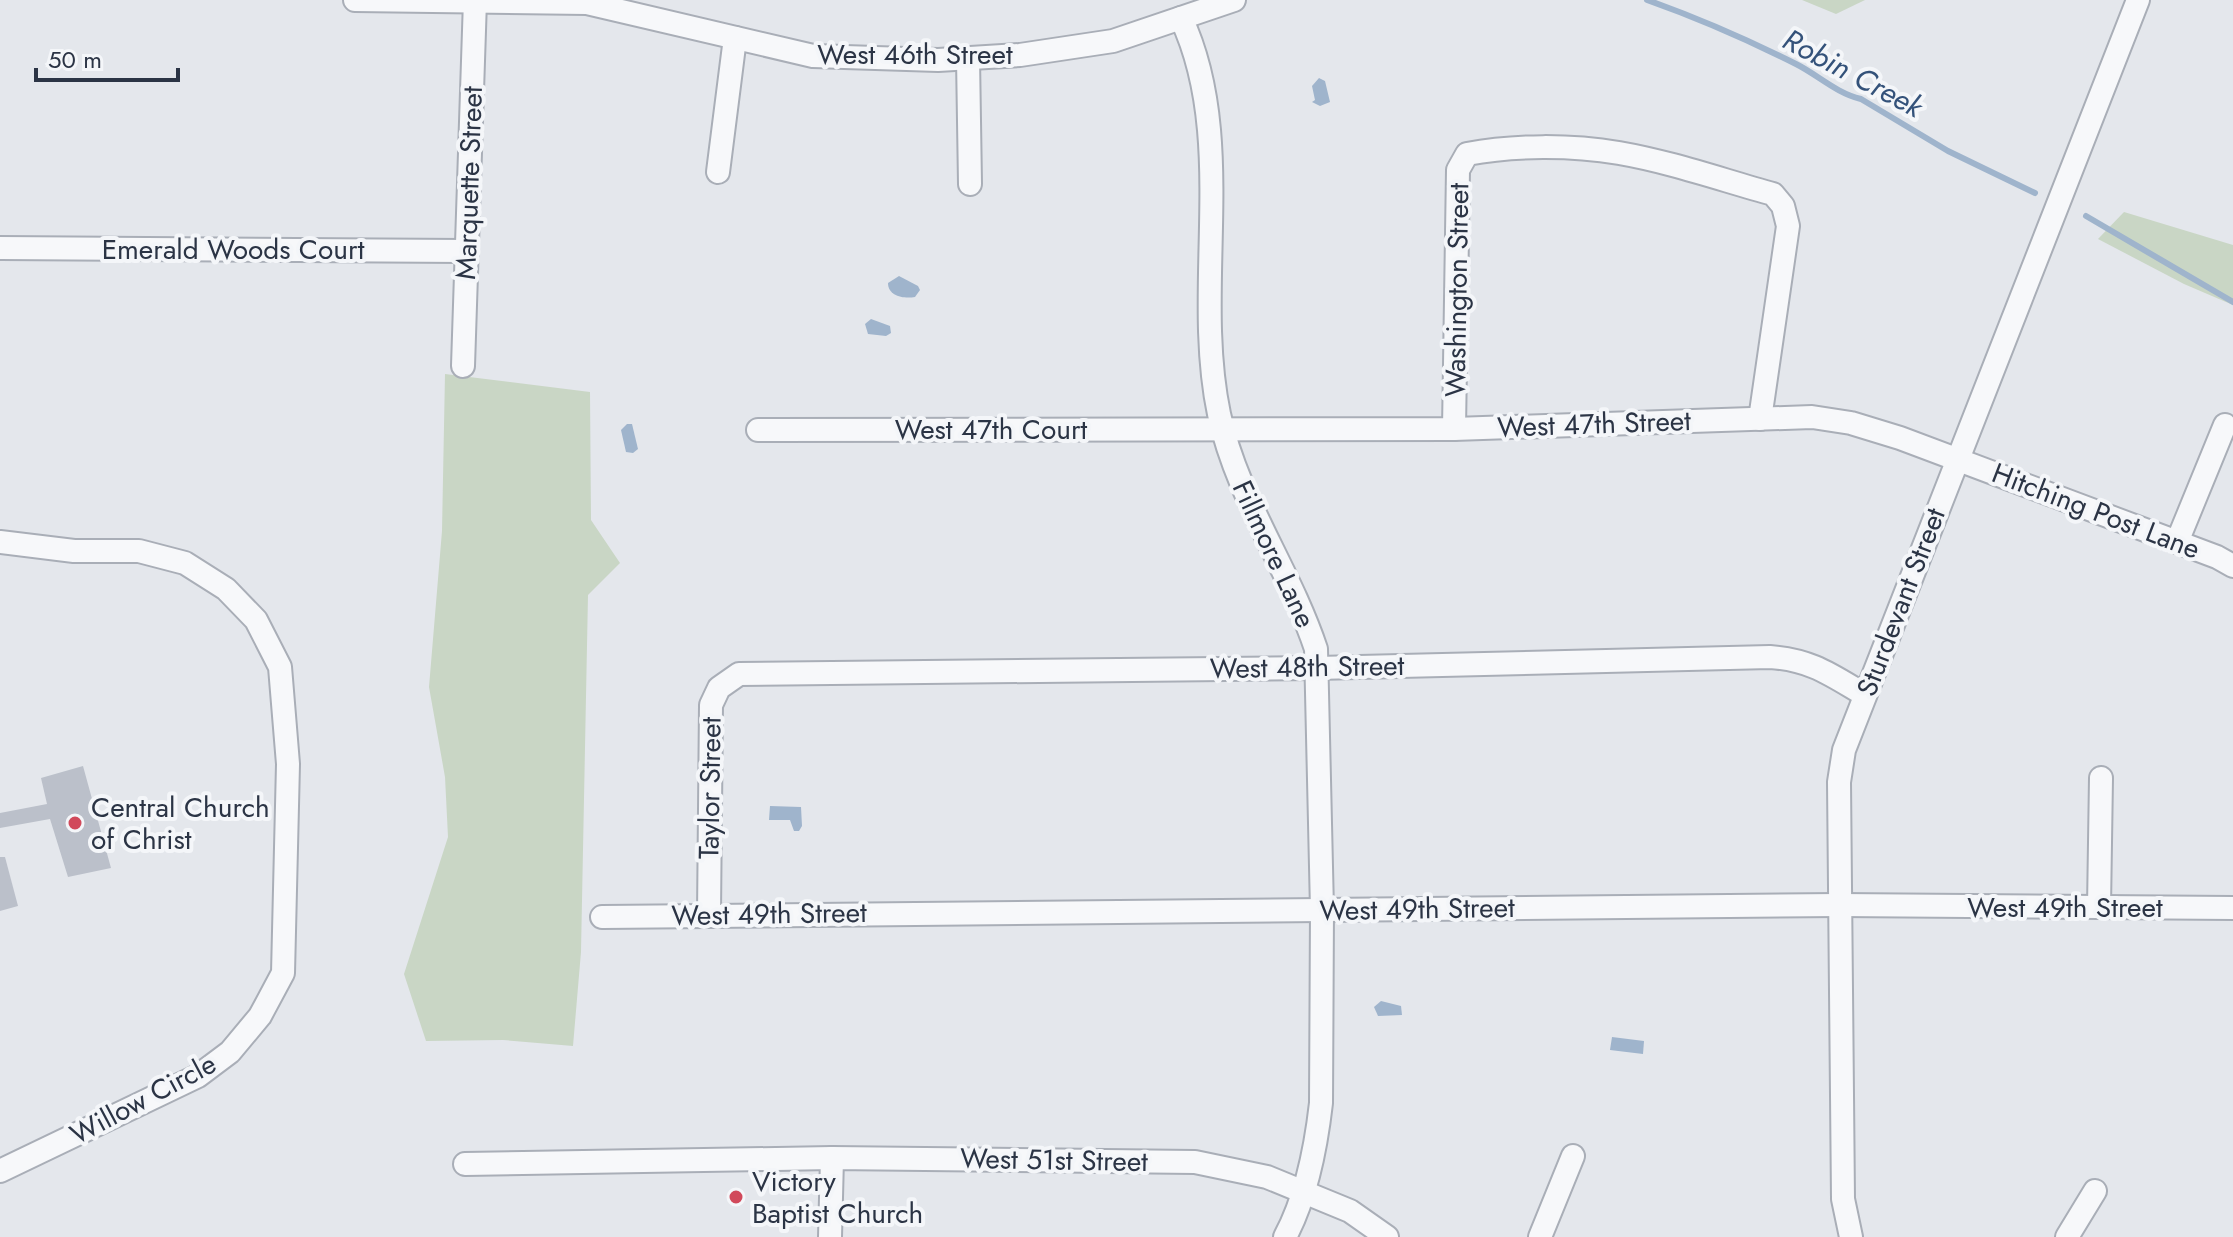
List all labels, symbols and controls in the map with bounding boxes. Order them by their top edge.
water label: Robin Creek [1775,18,1932,128]
scale bar [36,32,178,82]
street label: West 46th Street [817,34,1013,75]
text: 50 m [48,42,102,77]
street label: Marquette Street [445,85,493,280]
street label: Washington Street [1435,182,1479,397]
street label: Emerald Woods Court [102,229,365,270]
street label: West 47th Street [1496,400,1692,448]
street label: West 47th Court [895,409,1088,450]
street label: Hitching Post Lane [1986,452,2206,570]
street label: Fillmore Lane [1222,474,1326,634]
street label: Sturdevant Street [1846,502,1956,702]
street label: West 48th Street [1209,645,1405,689]
street label: Taylor Street [688,716,732,860]
place label: Central Church of Christ [91,787,270,860]
marker: Central Church of Christ [66,814,84,832]
street label: West 49th Street [1319,887,1515,931]
street label: West 49th Street [1967,887,2163,928]
street label: West 49th Street [671,892,867,936]
street label: Willow Circle [63,1043,223,1155]
street label: West 51st Street [960,1138,1149,1182]
place label: Victory Baptist Church [752,1161,923,1234]
marker: Victory Baptist Church [727,1188,745,1206]

